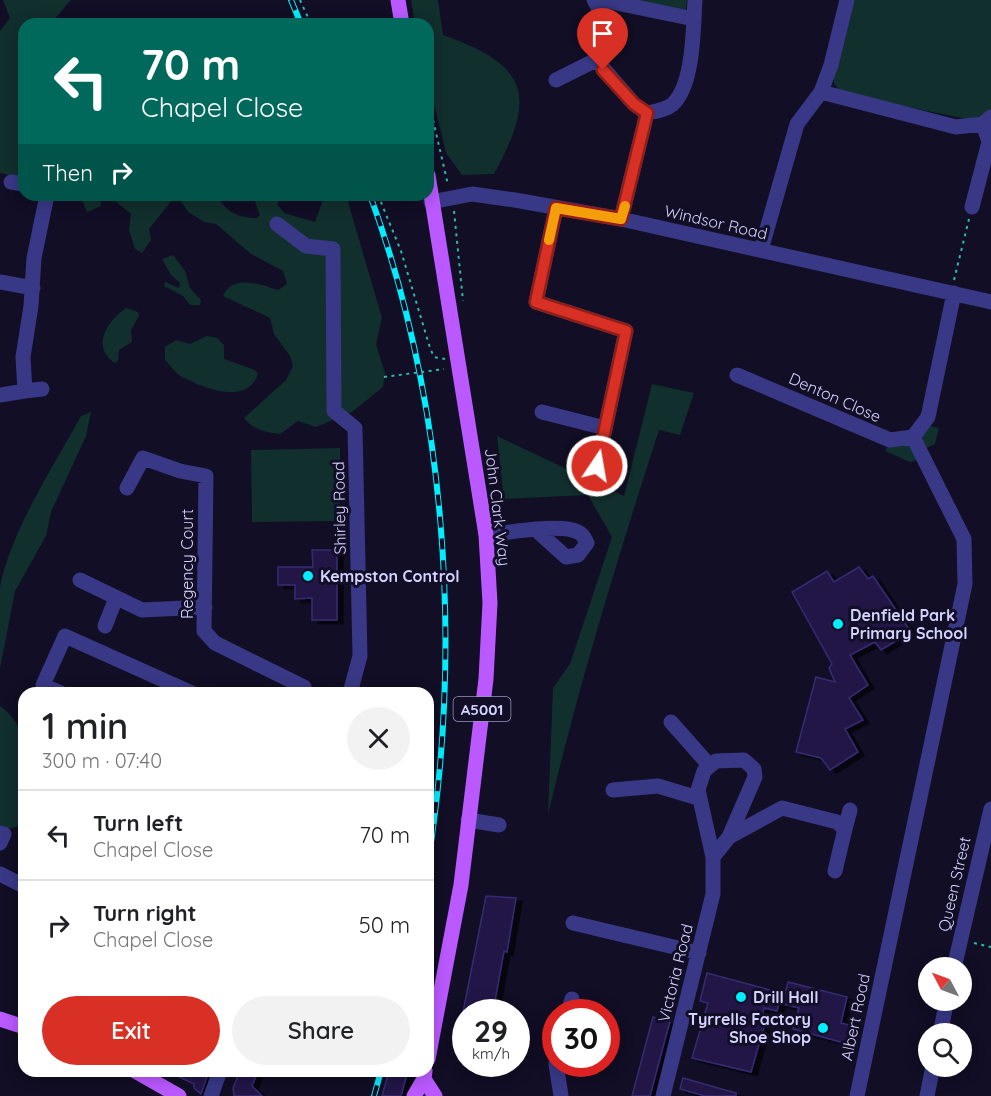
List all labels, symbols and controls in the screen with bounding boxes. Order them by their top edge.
pin [577,8,628,70]
icon: arrive [586,17,619,50]
text: 70 m [141,38,240,91]
icon: left [42,42,120,120]
text: Chapel Close [141,90,303,124]
icon: right [105,156,138,189]
text: Then [42,159,93,187]
street label: Windsor Road [662,200,770,244]
street label: Denton Close [786,368,884,426]
position arrow [565,434,629,498]
street label: John Clark Way [481,447,515,567]
street label: Shirley Road [328,461,350,555]
street label: Regency Court [177,509,197,619]
place label: Kempston Control [320,566,460,586]
marker: Kempston Control [301,569,315,583]
place label: Denfield Park Primary School [850,605,968,643]
marker: Denfield Park Primary School [831,617,845,631]
road number: A5001 [454,697,510,721]
text: 1 min [42,703,128,748]
button: close [347,707,410,770]
text: 300 m · 07:40 [42,748,162,773]
text: Turn left [93,809,183,837]
icon: left [42,819,75,852]
text: 70 m [360,821,410,849]
street label: Queen Street [933,835,975,933]
text: Chapel Close [93,837,213,862]
text: Turn right [93,899,197,927]
icon: right [42,909,75,942]
text: 50 m [359,911,410,939]
street label: Victoria Road [653,922,697,1024]
text: Chapel Close [93,927,213,952]
north arrow [918,957,972,1011]
map controls [918,957,972,1077]
street label: Albert Road [836,972,874,1062]
place label: Drill Hall [753,987,818,1007]
marker: Drill Hall [734,990,748,1004]
button: Exit [42,996,220,1065]
button: Share [232,996,410,1065]
speed limit sign: 30 [542,999,620,1077]
place label: Tyrrells Factory Shoe Shop [688,1009,811,1047]
text: 29 [474,1012,508,1050]
marker: Tyrrells Factory Shoe Shop [816,1021,830,1035]
button: search [918,1023,972,1077]
text: km/h [472,1044,510,1063]

